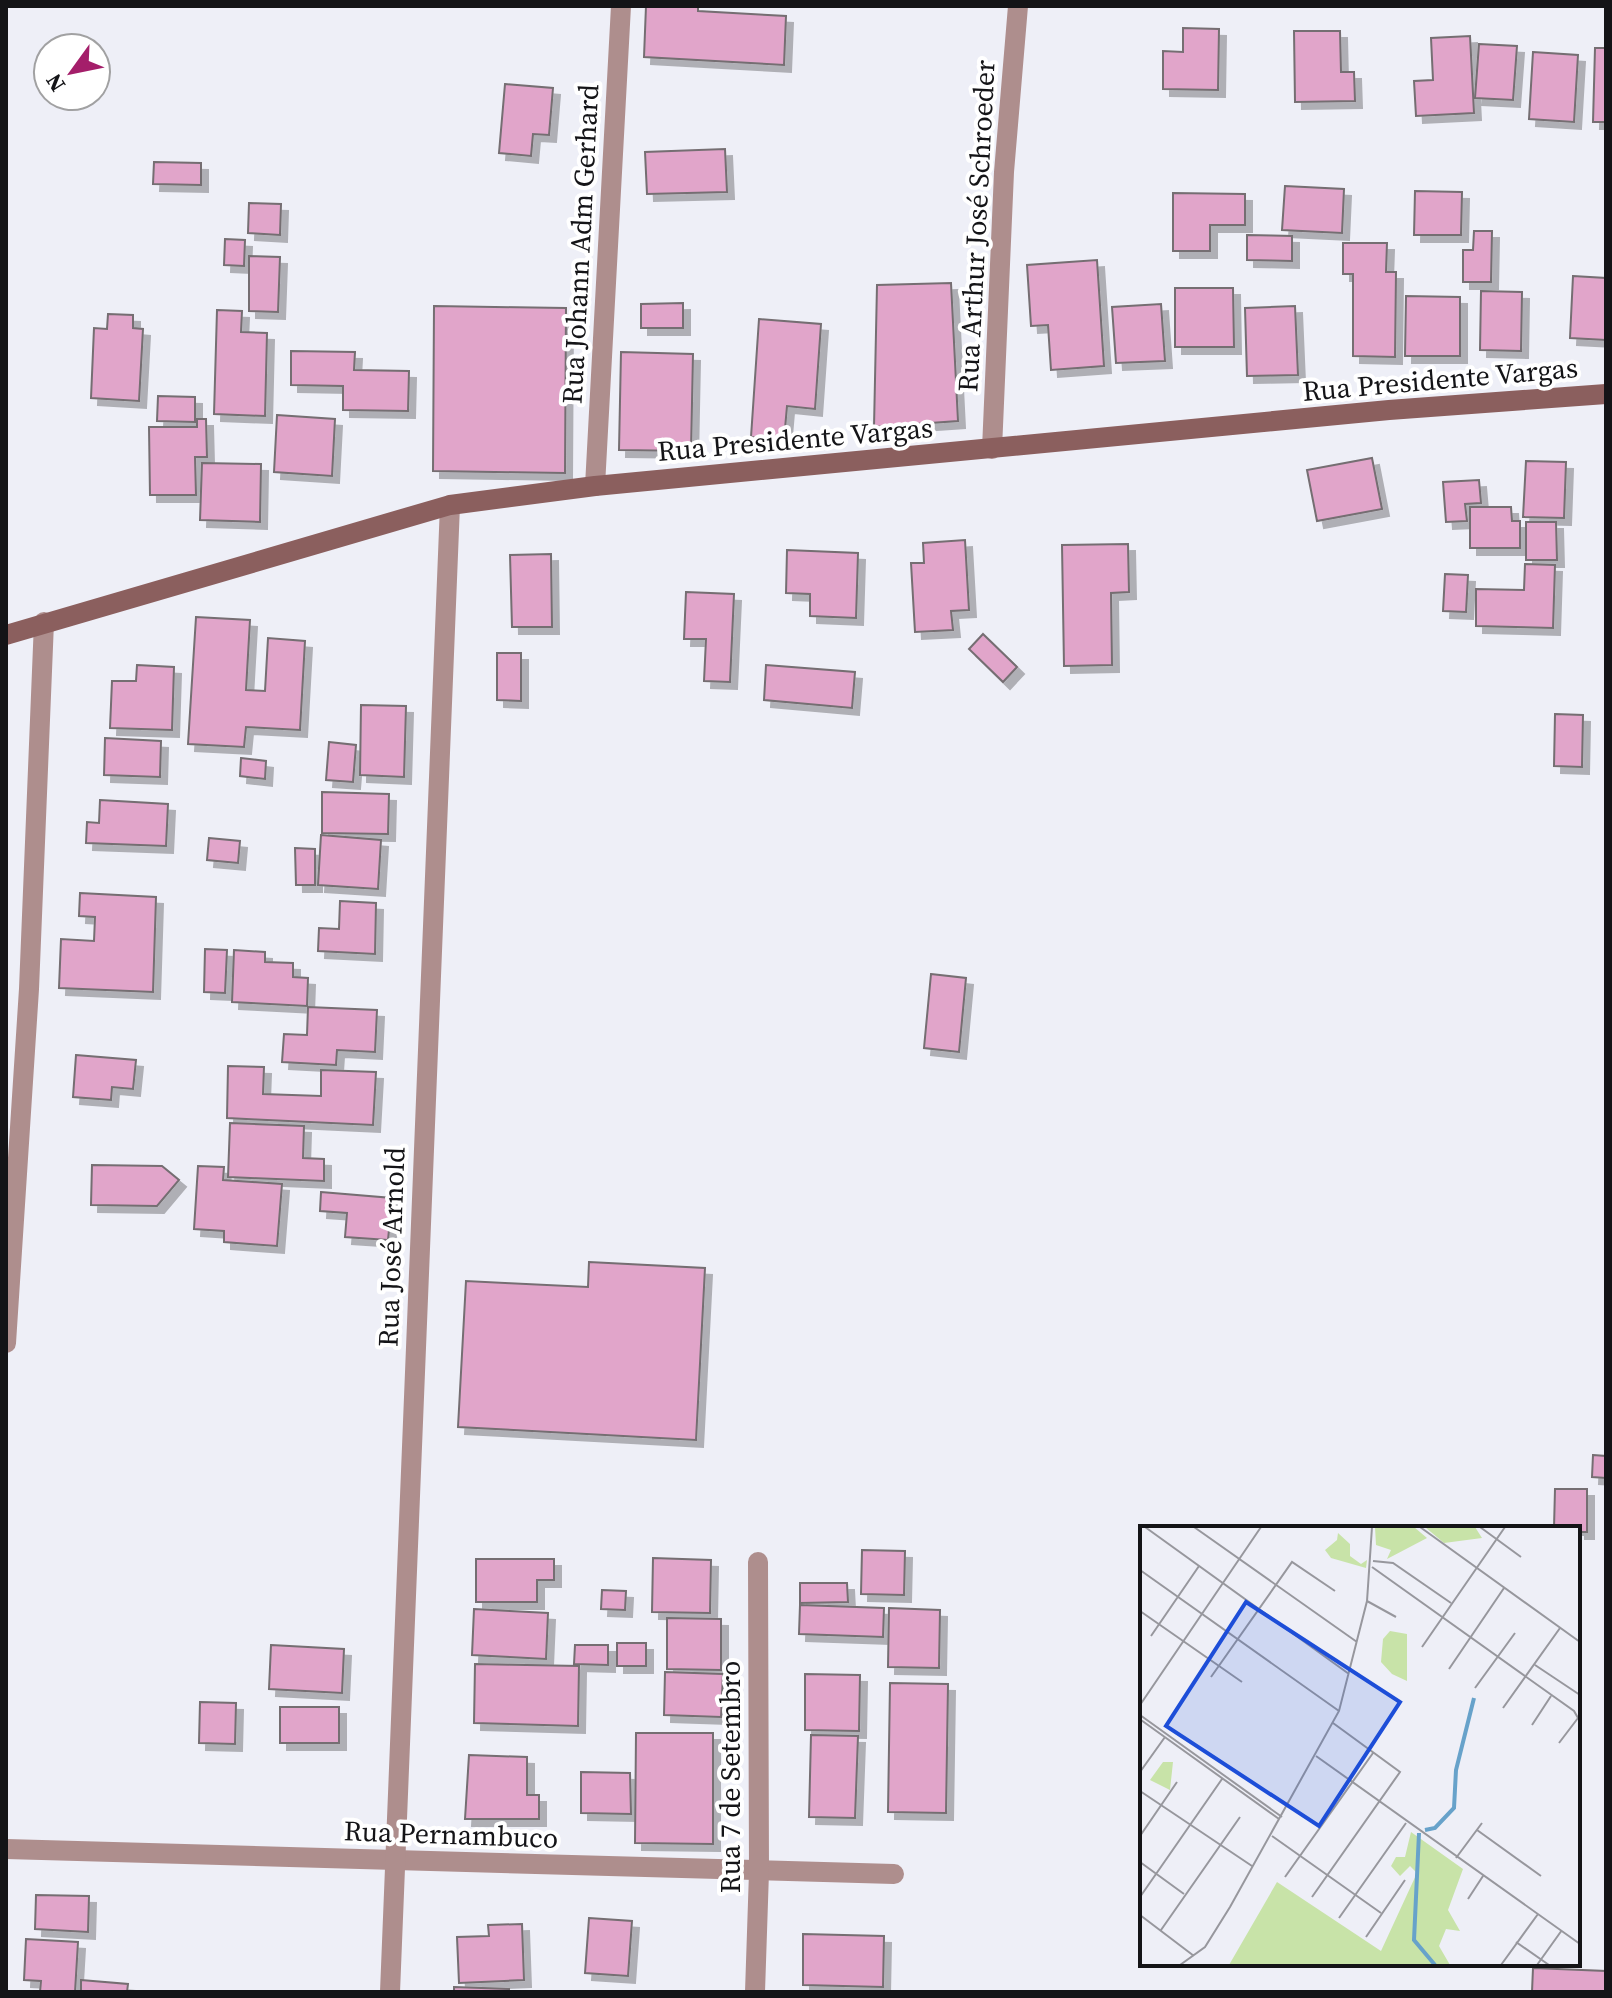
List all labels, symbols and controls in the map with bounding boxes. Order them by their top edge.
north arrow [32,32,112,112]
street label: Rua Arthur José Schroeder [948,59,1004,393]
text: N [38,68,72,98]
street label: Rua Johann Adm Gerhard [553,83,607,405]
street label: Rua Presidente Vargas [1301,348,1579,410]
street label: Rua Presidente Vargas [656,408,934,470]
street label: Rua José Arnold [369,1146,413,1348]
inset map [1140,1526,1580,1966]
street label: Rua 7 de Setembro [711,1661,749,1893]
street label: Rua Pernambuco [343,1811,559,1857]

